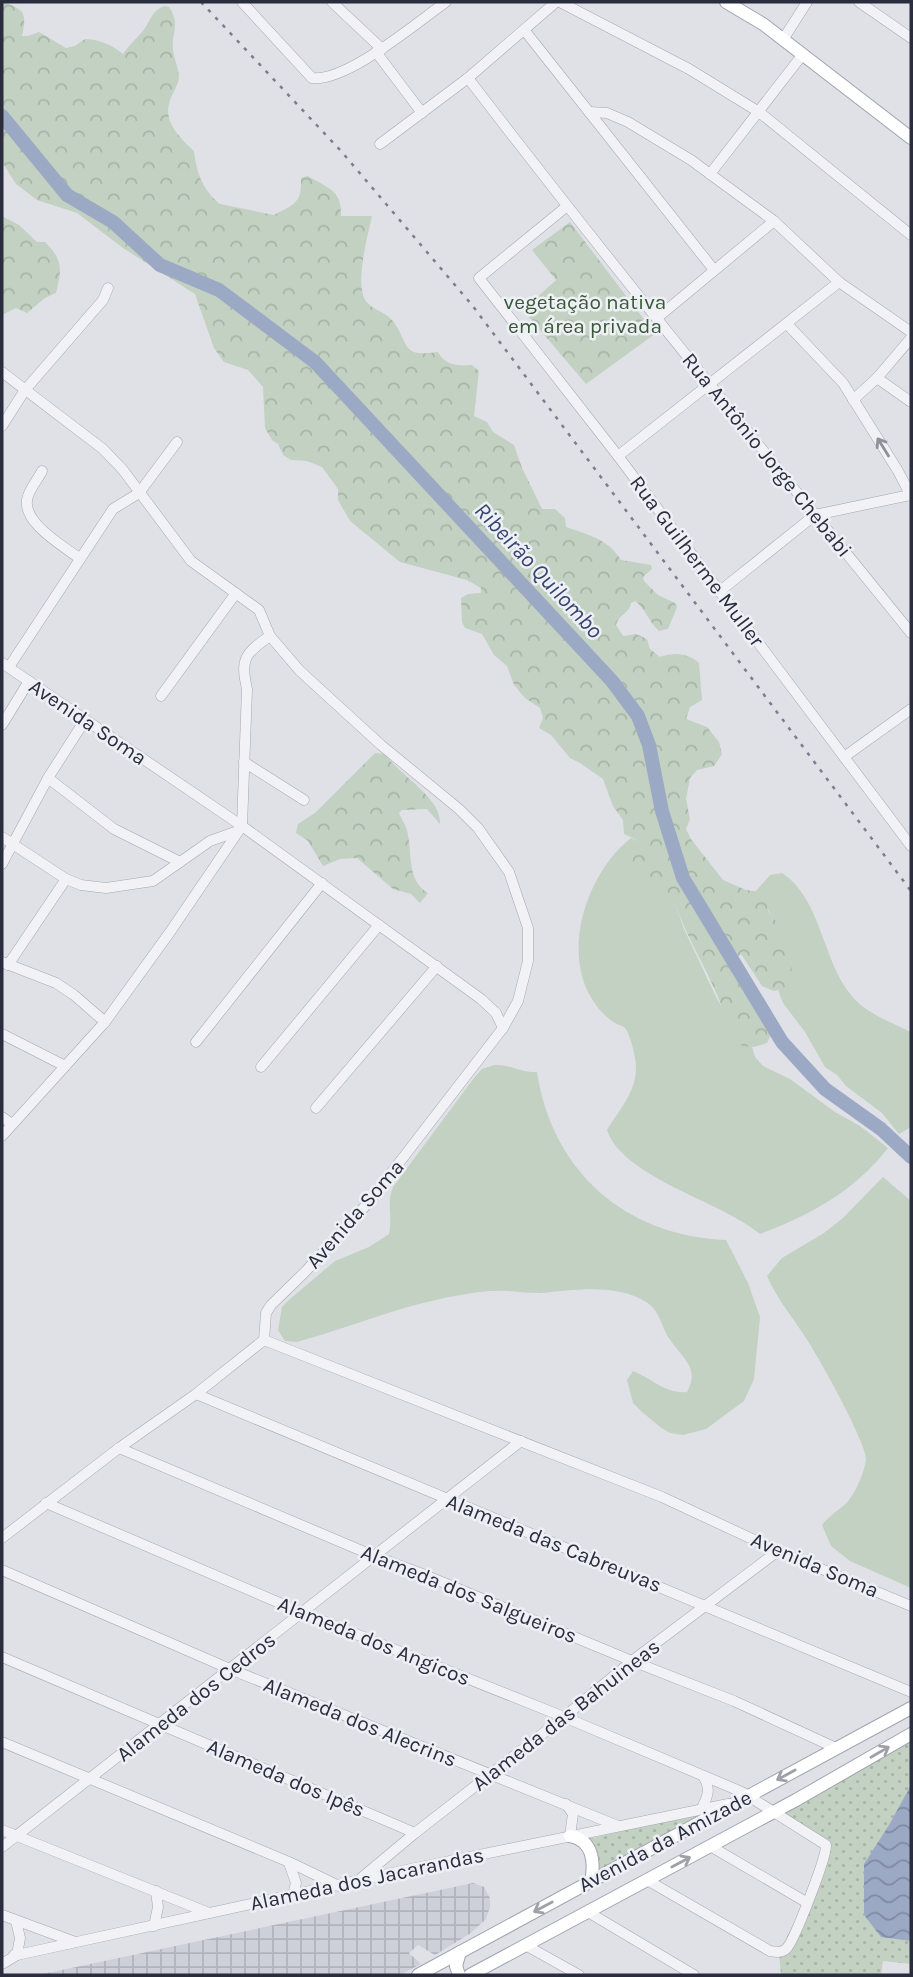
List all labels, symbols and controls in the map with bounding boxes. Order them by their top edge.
park label: vegetação nativa em área privada [504,290,666,338]
street label: Rua Antônio Jorge Chebabi [677,348,857,562]
one-way arrow [876,438,890,458]
street label: Rua Guilherme Muller [625,471,769,651]
water label: Ribeirão Quilombo [469,497,608,644]
street label: Avenida Soma [25,674,151,770]
street label: Avenida Soma [301,1155,409,1273]
street label: Alameda das Cabreuvas [443,1489,665,1597]
street label: Avenida Soma [748,1527,882,1603]
street label: Alameda dos Salgueiros [358,1540,580,1648]
street label: Alameda dos Angicos [274,1591,474,1691]
street label: Alameda dos Cedros [112,1627,280,1767]
street label: Alameda das Bahuineas [467,1634,665,1796]
street label: Alameda dos Alecrins [260,1672,460,1772]
street label: Alameda dos Ipês [204,1734,368,1822]
one-way arrow [870,1745,890,1759]
one-way arrow [777,1768,797,1782]
street label: Avenida da Amizade [574,1785,756,1897]
street label: Alameda dos Jacarandas [248,1843,486,1915]
one-way arrow [670,1855,691,1868]
one-way arrow [533,1901,554,1914]

